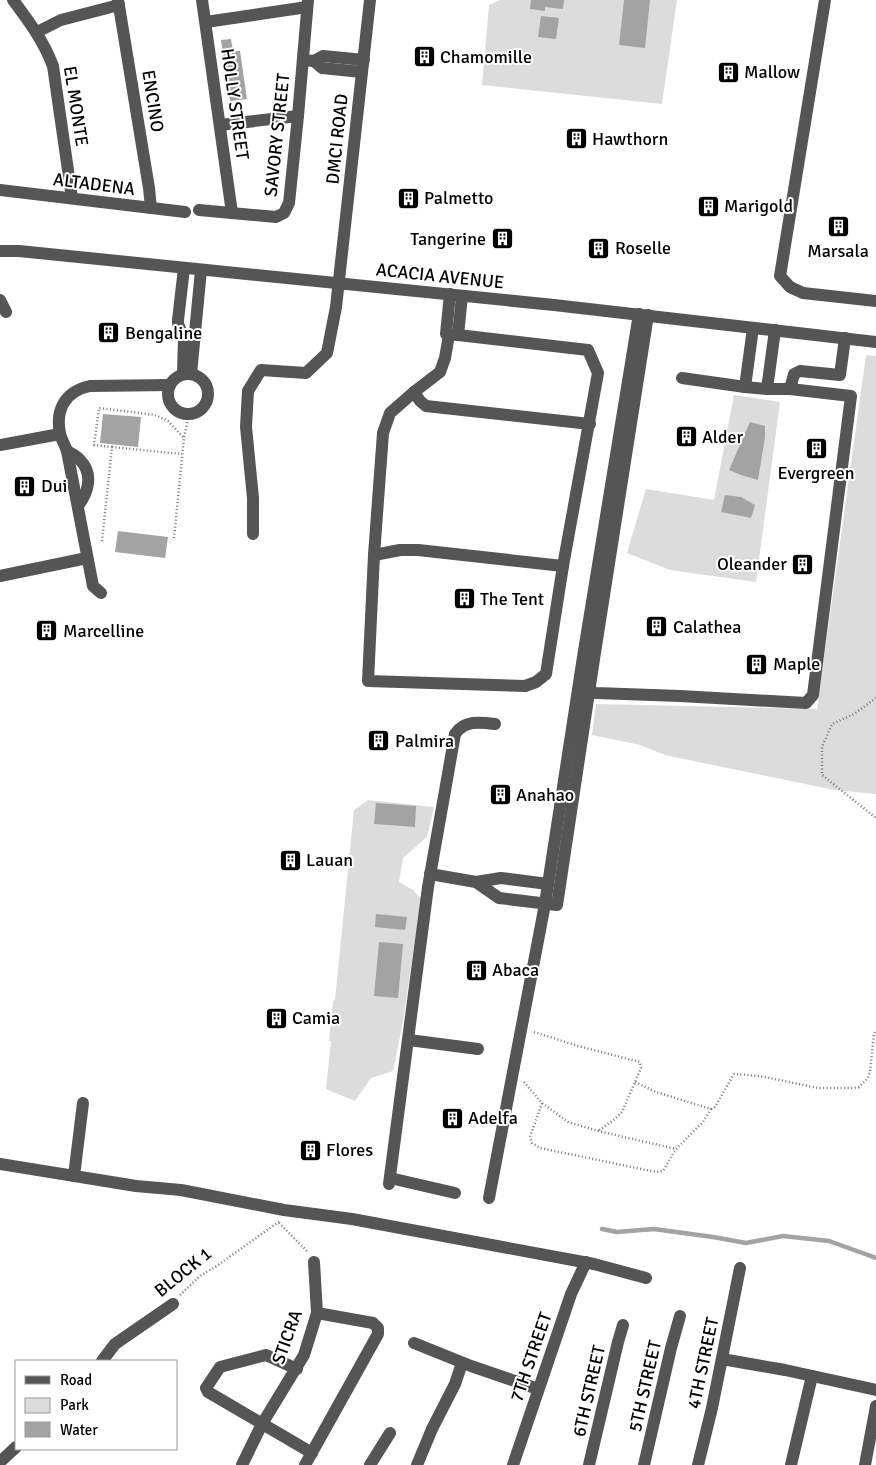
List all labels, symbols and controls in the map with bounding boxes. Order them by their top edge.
building icon: Chamomille [412,45,436,69]
place label: Chamomille [440,46,532,68]
street label: HOLLY STREET [216,47,254,161]
building icon: Mallow [716,60,740,84]
place label: Mallow [744,61,800,83]
street label: EL MONTE [59,64,93,148]
street label: ENCINO [137,68,169,134]
street label: SAVORY STREET [260,72,294,198]
street label: DMCI ROAD [321,93,353,185]
building icon: Hawthorn [564,127,588,151]
place label: Hawthorn [592,128,668,150]
street label: ALTADENA [52,168,136,200]
building icon: Palmetto [396,186,420,210]
place label: Palmetto [424,187,493,209]
building icon: Marigold [696,194,720,218]
place label: Marigold [724,195,793,217]
building icon: Marsala [826,214,850,238]
building icon: Tangerine [490,227,514,251]
place label: Tangerine [410,228,486,250]
building icon: Roselle [587,236,611,260]
place label: Roselle [615,237,671,259]
place label: Marsala [807,240,869,262]
street label: ACACIA AVENUE [375,258,505,294]
building icon: Bengaline [97,321,121,345]
place label: Bengaline [125,322,202,344]
building icon: Alder [674,425,698,449]
place label: Alder [702,426,744,448]
building icon: Evergreen [804,436,828,460]
place label: Evergreen [778,462,854,484]
building icon: Dui [13,474,37,498]
place label: Dui [41,475,67,497]
building icon: Oleander [791,552,815,576]
place label: Oleander [717,553,787,575]
building icon: The Tent [452,587,476,611]
place label: The Tent [480,588,544,610]
building icon: Calathea [645,615,669,639]
place label: Calathea [673,616,741,638]
building icon: Marcelline [35,619,59,643]
place label: Marcelline [63,620,144,642]
building icon: Maple [745,652,769,676]
place label: Maple [773,653,820,675]
building icon: Palmira [367,729,391,753]
place label: Palmira [395,730,454,752]
building icon: Anahao [488,783,512,807]
place label: Anahao [516,784,574,806]
building icon: Lauan [278,848,302,872]
place label: Lauan [306,849,353,871]
building icon: Abaca [464,958,488,982]
place label: Abaca [492,959,539,981]
building icon: Camia [264,1006,288,1030]
place label: Camia [292,1007,340,1029]
building icon: Adelfa [440,1106,464,1130]
place label: Adelfa [468,1107,518,1129]
building icon: Flores [298,1138,322,1162]
place label: Flores [326,1139,373,1161]
street label: BLOCK 1 [150,1242,216,1302]
street label: STICRA [267,1307,307,1367]
street label: 7TH STREET [505,1309,557,1405]
street label: 4TH STREET [683,1315,723,1411]
street label: 5TH STREET [624,1338,666,1434]
street label: 6TH STREET [568,1343,610,1439]
legend [15,1360,178,1450]
text: Road [60,1371,92,1389]
text: Park [60,1396,89,1414]
text: Water [60,1421,98,1439]

